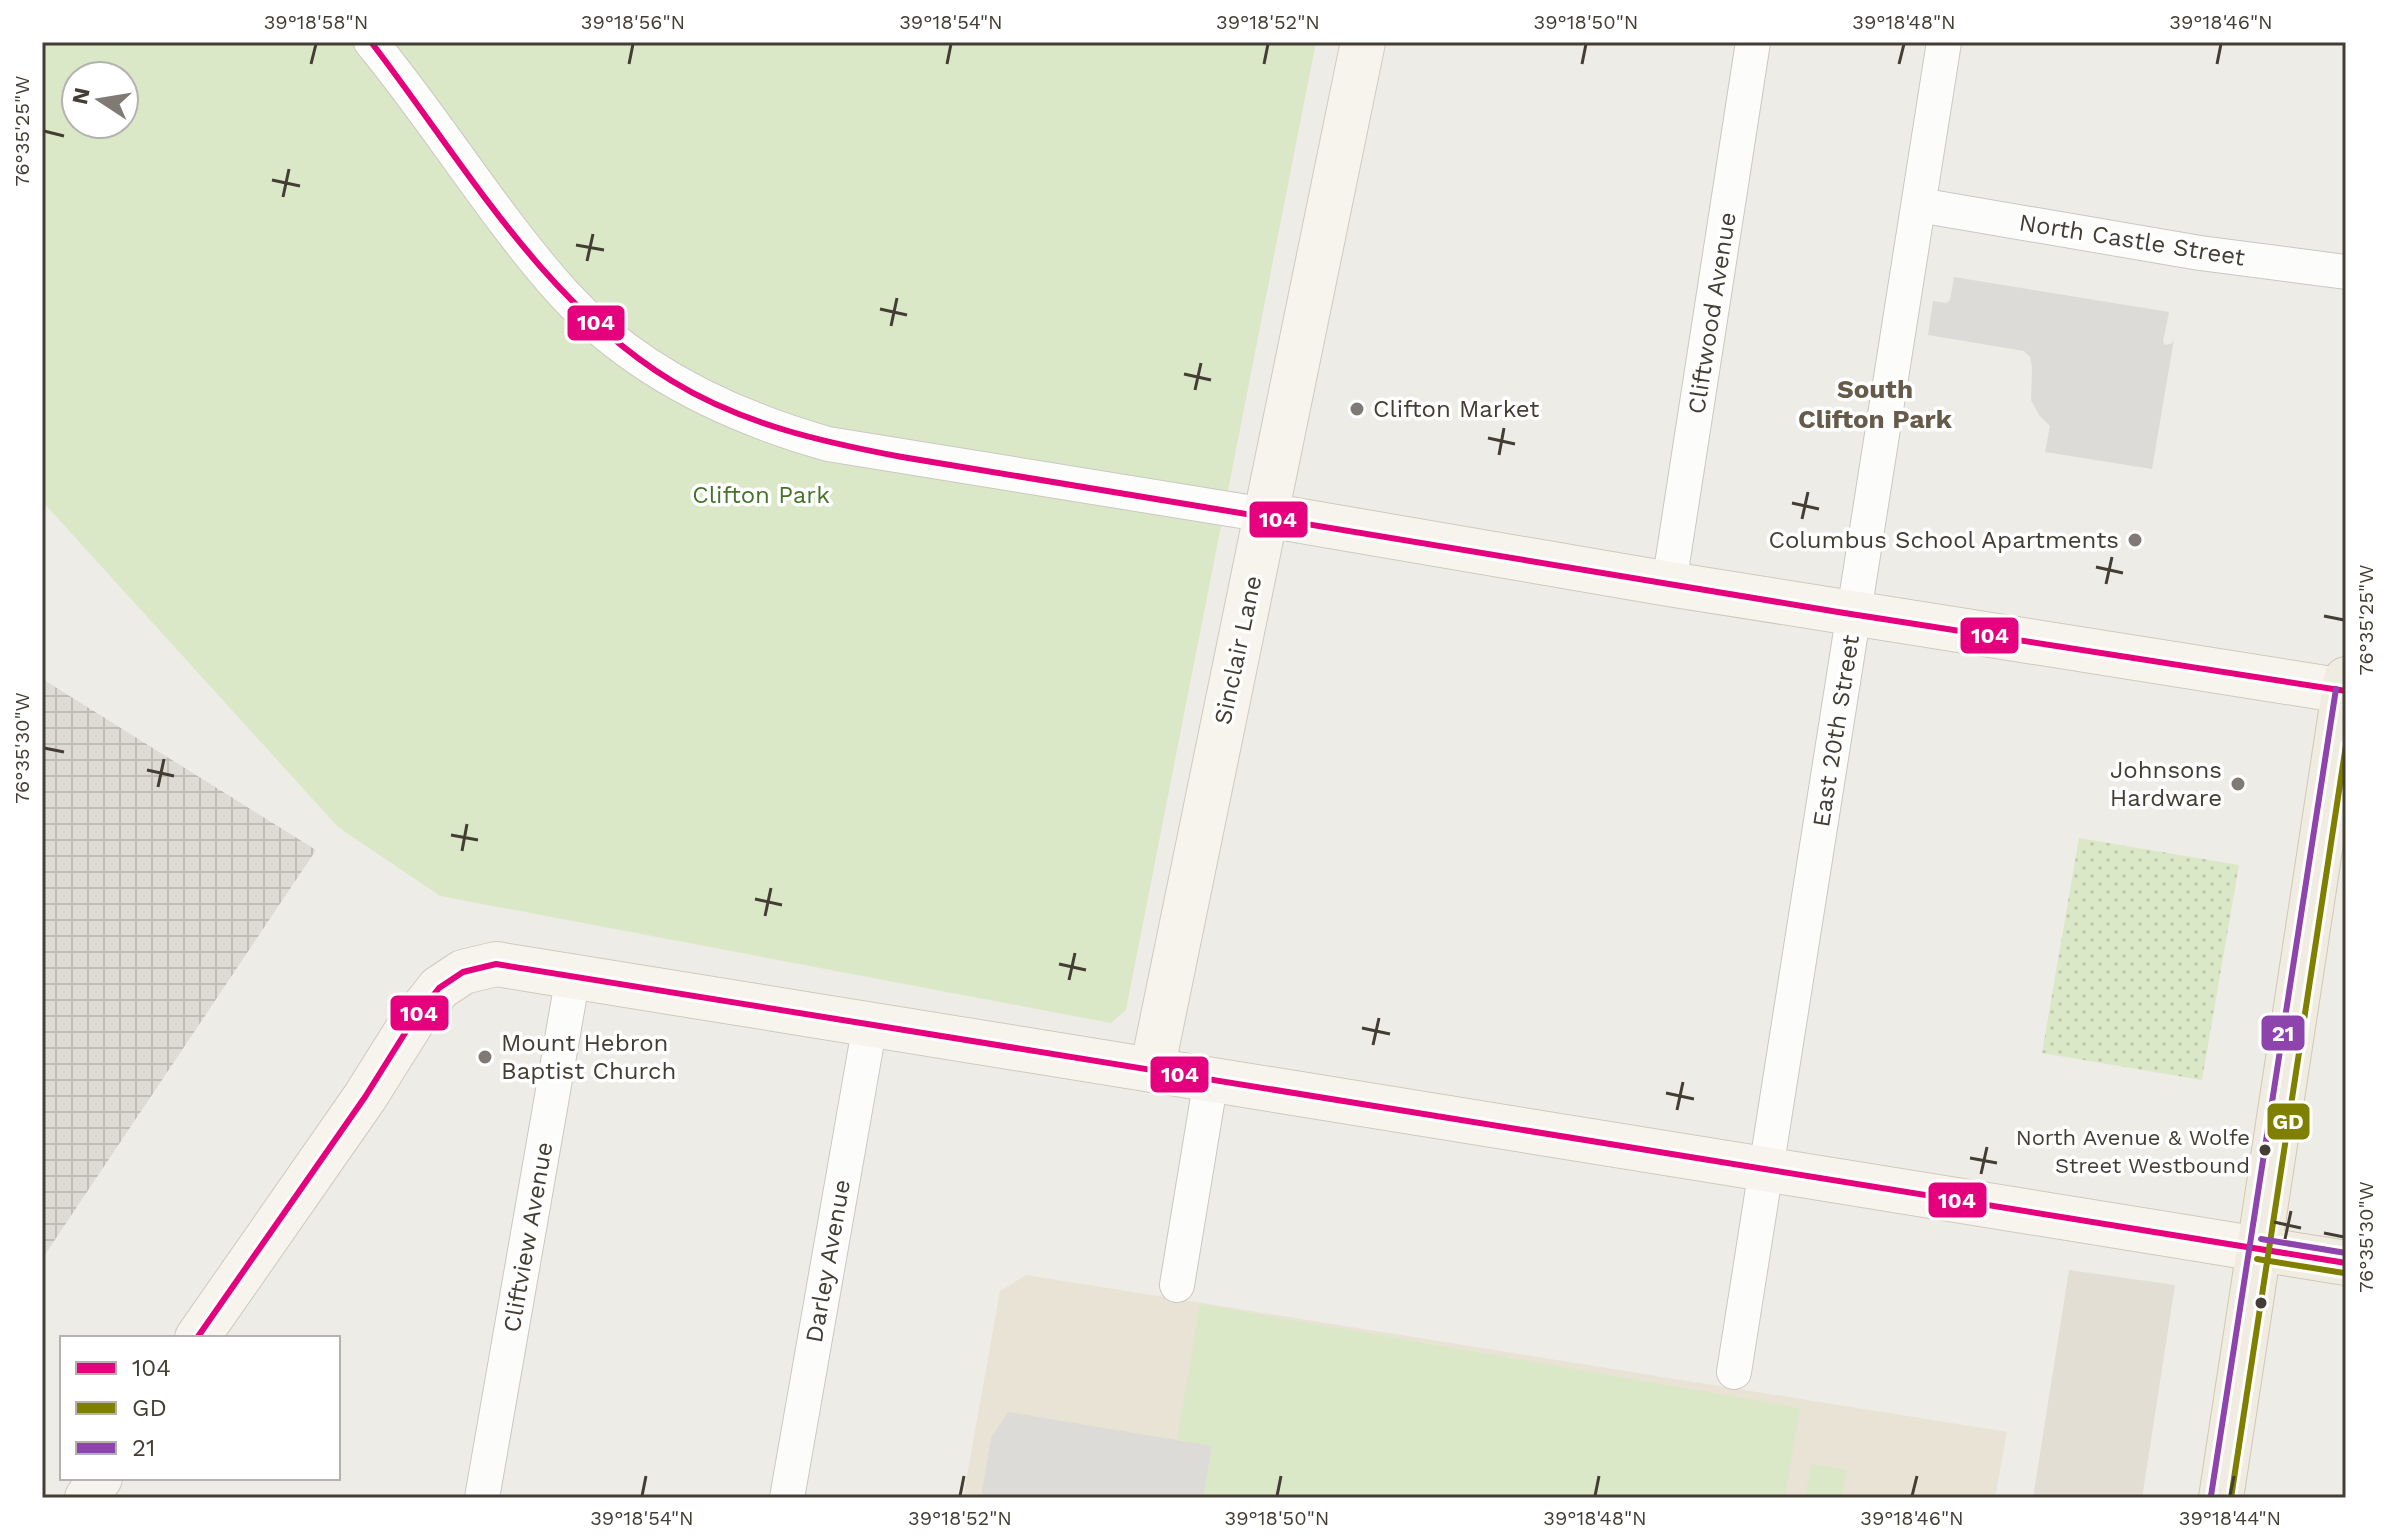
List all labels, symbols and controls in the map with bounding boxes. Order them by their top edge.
text: 39°18'58"N [264,10,368,34]
text: 39°18'56"N [581,10,685,34]
text: 39°18'54"N [899,10,1003,34]
text: 39°18'52"N [1216,10,1320,34]
text: 39°18'50"N [1534,10,1638,34]
text: 39°18'48"N [1852,10,1956,34]
text: 39°18'46"N [2169,10,2273,34]
north arrow [60,60,140,140]
text: 76°35'25"W [10,76,34,186]
text: N [67,85,95,107]
street label: North Castle Street [2017,208,2247,272]
street label: Cliftwood Avenue [1682,210,1742,416]
line badge: 104 [566,304,626,342]
text: 104 [577,310,615,335]
district label: South Clifton Park [1798,374,1953,434]
place label: Clifton Market [1373,395,1539,423]
marker: Clifton Market [1348,400,1366,418]
park label: Clifton Park [692,481,830,509]
line badge: 104 [1248,500,1309,539]
text: 104 [1259,507,1297,532]
place label: Columbus School Apartments [1769,526,2119,554]
marker: Columbus School Apartments [2126,531,2144,549]
text: 76°35'25"W [2354,565,2378,675]
street label: Sinclair Lane [1209,573,1267,727]
line badge: 104 [1959,616,2020,655]
text: 104 [1971,623,2009,648]
street label: East 20th Street [1807,633,1865,829]
text: 76°35'30"W [10,692,34,804]
place label: Johnsons Hardware [2110,756,2222,812]
marker: Johnsons Hardware [2229,775,2247,793]
line badge: 104 [389,994,450,1032]
text: 104 [400,1001,438,1026]
line badge: 21 [2260,1014,2306,1052]
text: 21 [2272,1021,2294,1046]
place label: Mount Hebron Baptist Church [501,1029,676,1085]
marker: Mount Hebron Baptist Church [476,1048,494,1066]
line badge: 104 [1149,1055,1210,1094]
text: 104 [1161,1062,1199,1087]
line badge: GD [2266,1102,2311,1141]
text: GD [2272,1109,2304,1134]
place label: North Avenue & Wolfe Street Westbound [2016,1125,2250,1178]
street label: Cliftview Avenue [497,1140,559,1334]
marker: North Avenue & Wolfe Street Westbound [2257,1142,2273,1158]
street label: Darley Avenue [800,1177,856,1345]
line badge: 104 [1927,1181,1988,1219]
text: 76°35'30"W [2354,1181,2378,1293]
text: 104 [1938,1188,1976,1213]
unlabelled marker [2253,1295,2269,1311]
legend [60,1336,340,1480]
text: 104 [132,1354,171,1382]
text: GD [132,1394,167,1422]
text: 21 [132,1434,155,1462]
text: 39°18'54"N [590,1506,694,1530]
text: 39°18'52"N [908,1506,1012,1530]
text: 39°18'50"N [1225,1506,1329,1530]
text: 39°18'48"N [1543,1506,1647,1530]
text: 39°18'46"N [1860,1506,1964,1530]
text: 39°18'44"N [2179,1506,2281,1530]

